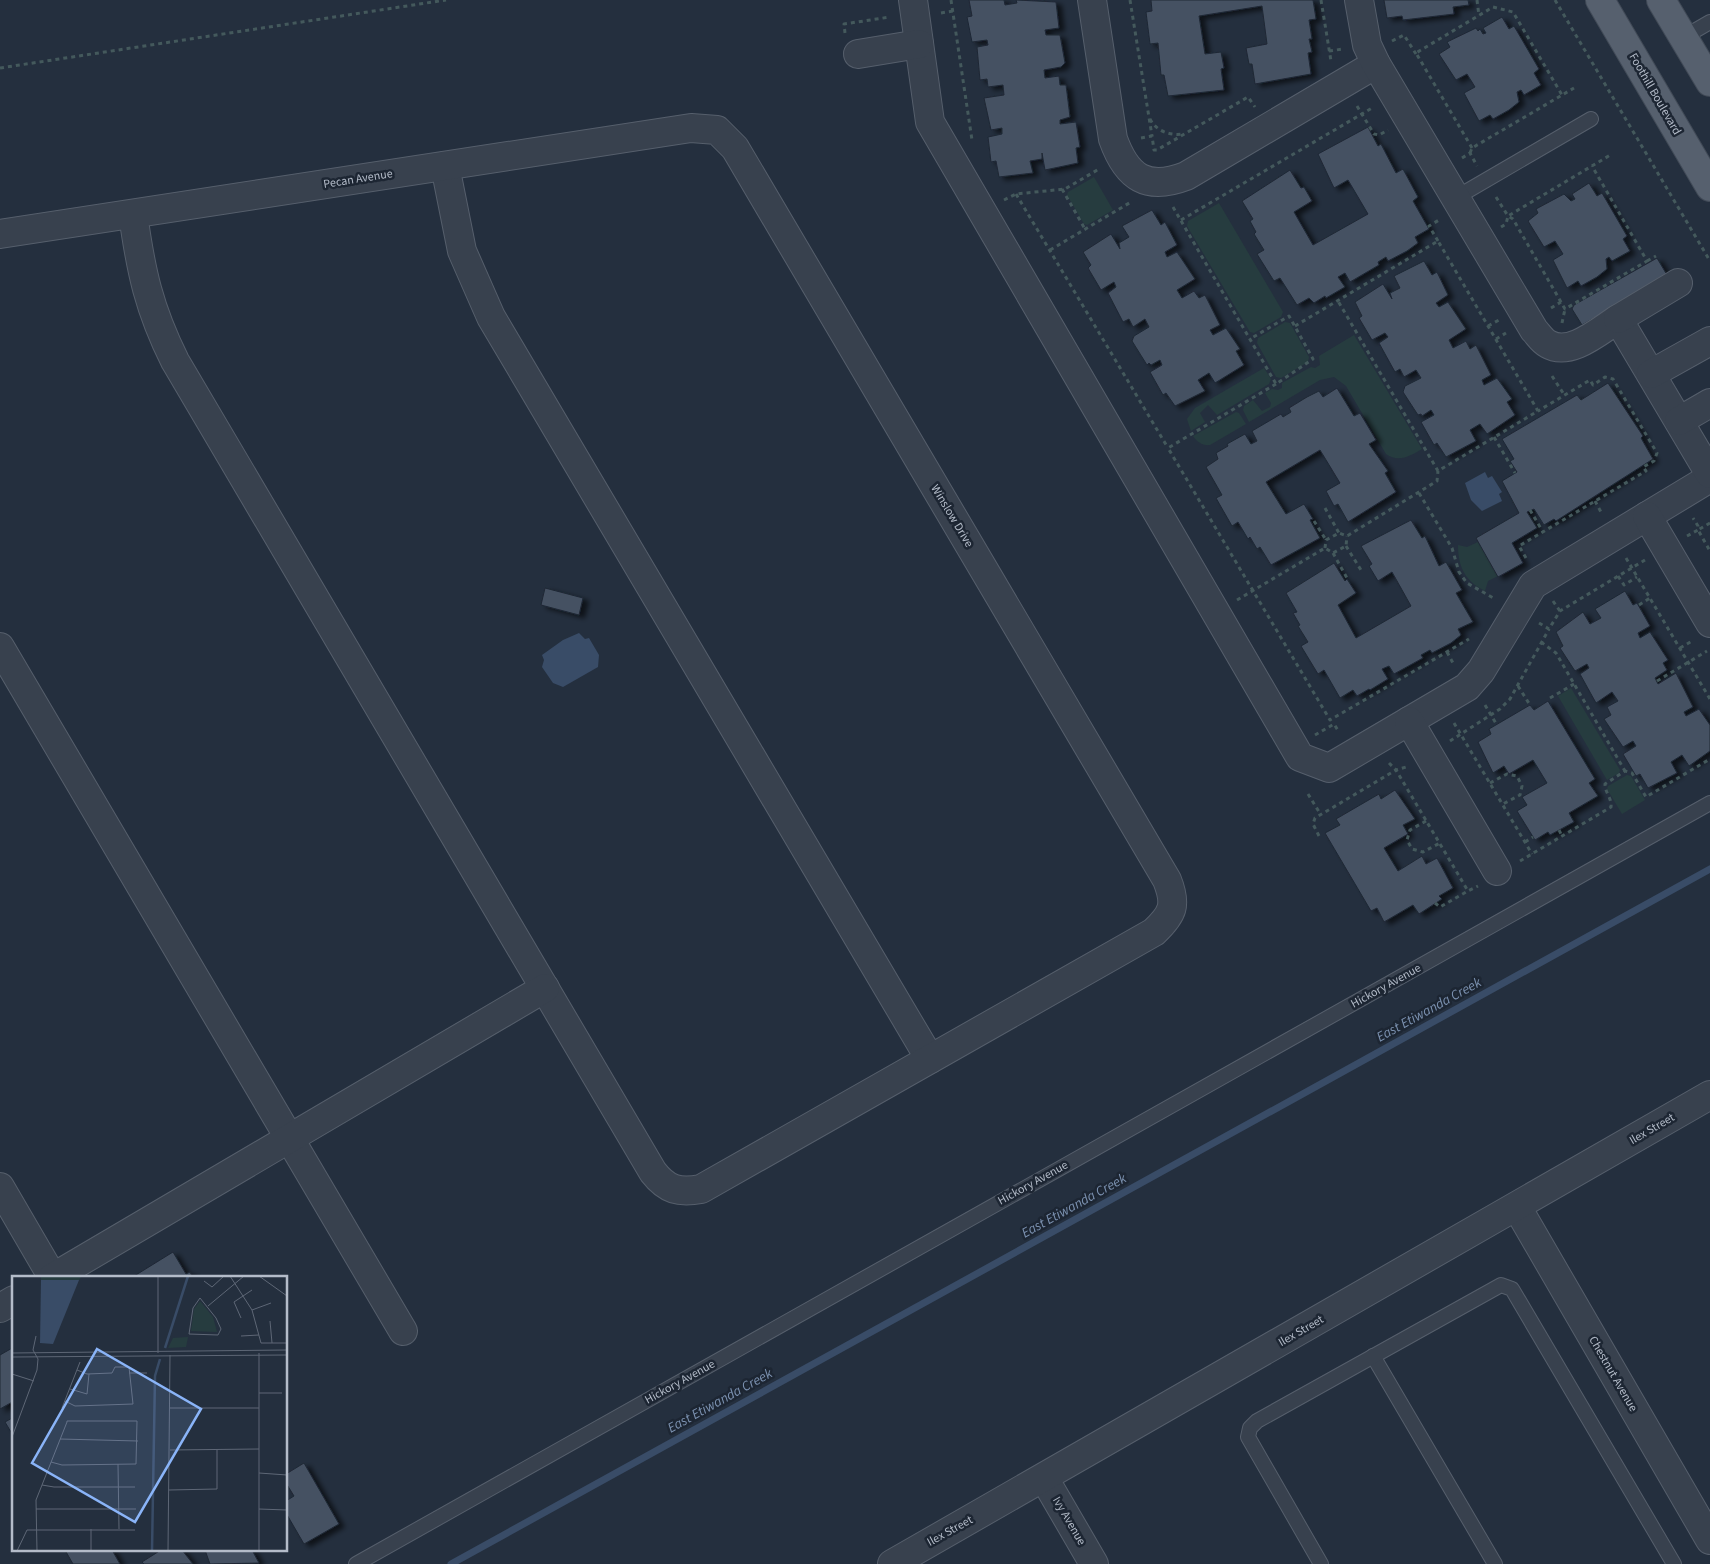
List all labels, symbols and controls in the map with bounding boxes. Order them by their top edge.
street label: Foothill Boulevard [1625,50,1685,138]
street label: Pecan Avenue [322,165,394,193]
street label: Winslow Drive [927,481,977,551]
street label: Hickory Avenue [1348,960,1424,1012]
water label: East Etiwanda Creek [1373,973,1485,1047]
street label: Ilex Street [1626,1109,1678,1149]
street label: Hickory Avenue [995,1157,1071,1209]
water label: East Etiwanda Creek [1018,1169,1130,1243]
inset map [12,1276,288,1552]
street label: Ilex Street [1275,1311,1327,1351]
street label: Chestnut Avenue [1584,1333,1642,1415]
street label: Hickory Avenue [642,1356,718,1408]
water label: East Etiwanda Creek [664,1364,776,1438]
street label: Ivy Avenue [1048,1493,1090,1549]
street label: Ilex Street [924,1511,976,1551]

